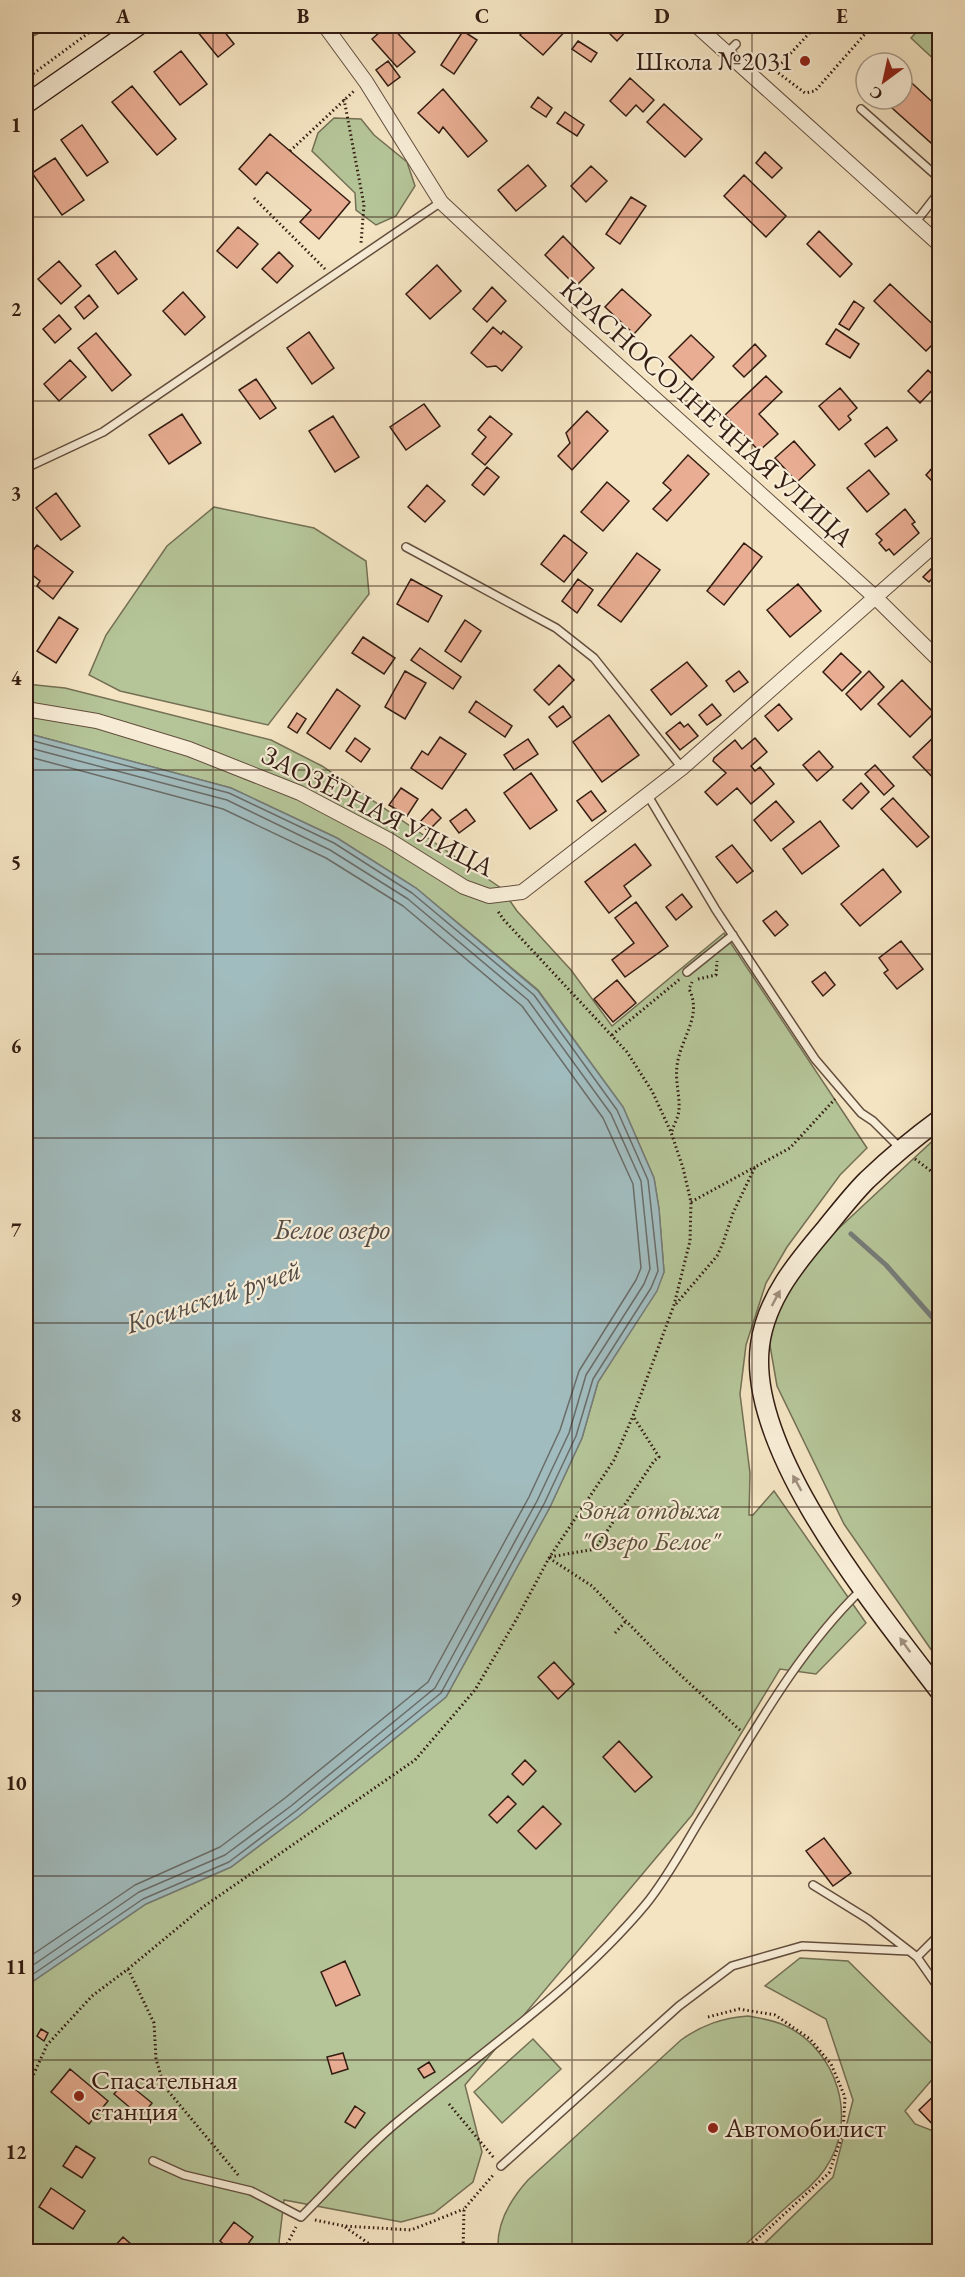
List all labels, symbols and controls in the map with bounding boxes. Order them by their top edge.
text: A [115,3,131,29]
text: B [297,3,309,29]
text: C [475,3,489,29]
text: D [654,3,670,29]
text: E [836,3,848,29]
place label: Школа №2031 [636,43,793,78]
north arrow [854,51,914,111]
marker: Школа №2031 [798,54,812,68]
text: С [866,81,887,105]
text: 1 [11,112,21,138]
street label: КРАСНОСОЛНЕЧНАЯ УЛИЦА [553,271,862,554]
text: 2 [11,296,22,322]
text: 3 [11,480,21,506]
text: 4 [11,665,22,691]
street label: ЗАОЗЁРНАЯ УЛИЦА [256,737,501,884]
text: 5 [11,849,21,875]
text: 6 [11,1033,22,1059]
water label: Белое озеро [273,1211,391,1247]
text: 7 [11,1217,22,1243]
water label: Косинский ручей [120,1251,305,1342]
one-way arrow [771,1289,781,1306]
text: 8 [11,1402,21,1428]
one-way arrow [792,1474,802,1491]
park label: Зона отдыха "Озеро Белое" [579,1492,722,1558]
text: 9 [11,1586,22,1612]
one-way arrow [899,1638,911,1654]
text: 10 [5,1770,27,1796]
text: 11 [5,1954,27,1980]
place label: Спасательная станция [91,2062,238,2128]
marker: Спасательная станция [72,2089,86,2103]
place label: Автомобилист [724,2110,886,2145]
marker: Автомобилист [706,2121,720,2135]
text: 12 [5,2139,27,2165]

